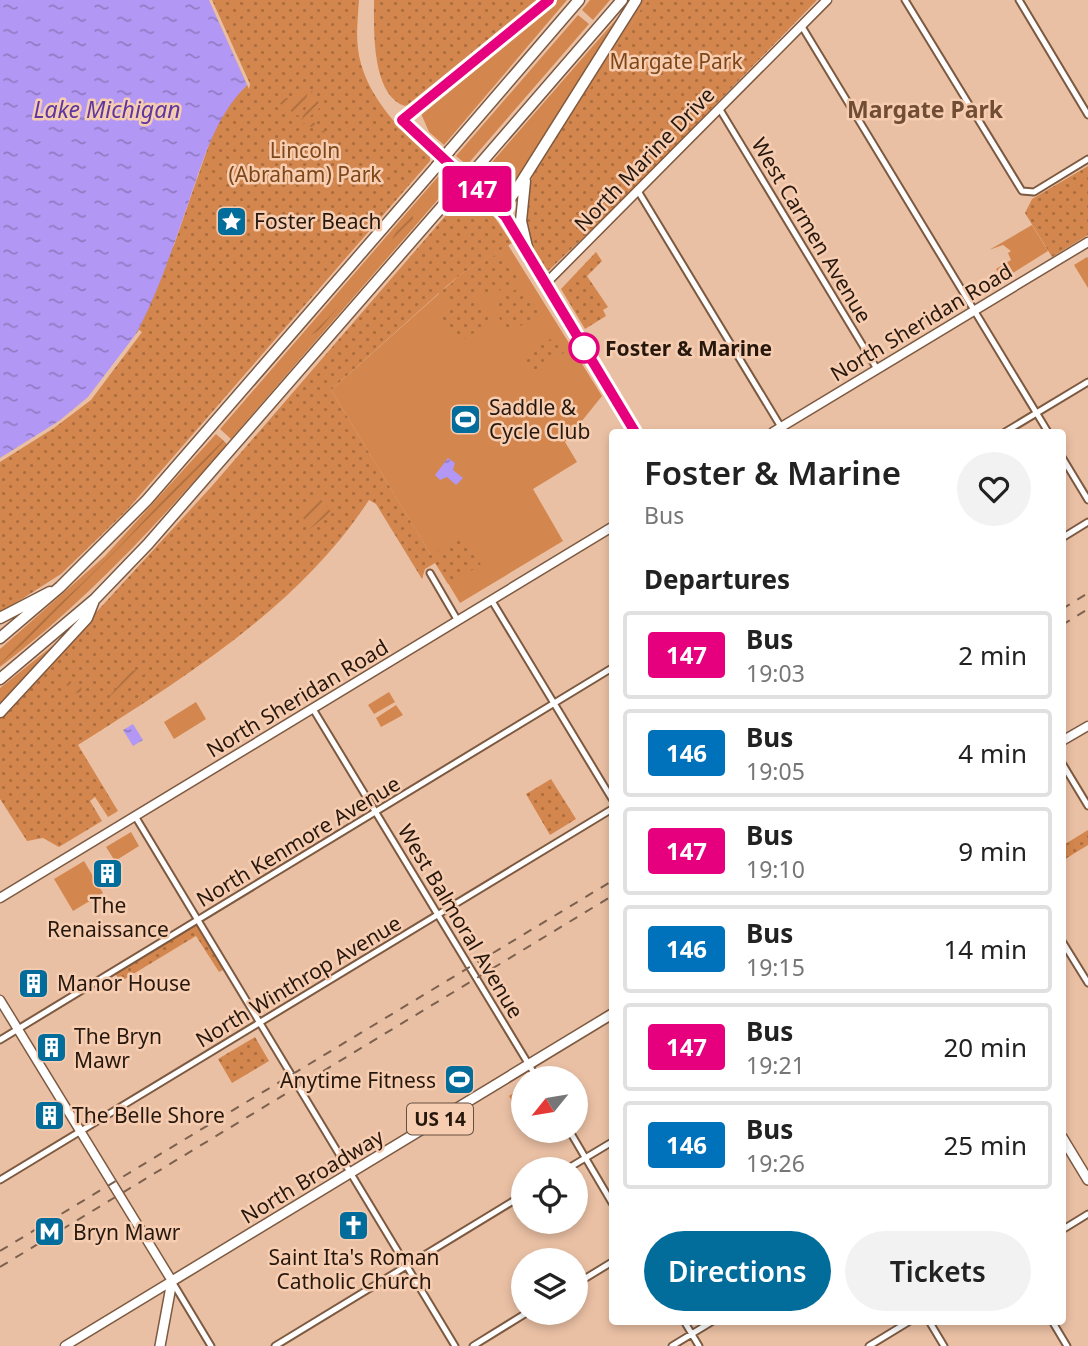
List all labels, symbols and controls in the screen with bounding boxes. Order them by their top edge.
park label: Margate Park [609,47,743,75]
street label: North Marine Drive [568,81,720,237]
water label: Lake Michigan [33,93,181,125]
district label: Margate Park [847,93,1004,125]
street label: West Carmen Avenue [746,132,878,328]
park label: Lincoln (Abraham) Park [228,136,382,188]
line badge: 147 [437,166,517,212]
text: 147 [456,172,498,205]
place icon: Foster Beach [214,204,248,238]
place label: Foster Beach [254,207,382,235]
street label: North Sheridan Road [825,257,1017,387]
marker: Foster & Marine [569,333,599,363]
place label: Foster & Marine [605,334,772,362]
place label: Saddle & Cycle Club [489,393,590,445]
sports icon: Saddle & Cycle Club [449,402,483,436]
text: Foster & Marine [644,450,901,495]
button: heart [957,452,1031,526]
text: Bus [644,499,684,531]
text: Departures [644,561,790,597]
text: Bus [746,621,793,657]
street label: North Sheridan Road [201,633,393,763]
text: 2 min [958,637,1027,673]
text: 147 [666,638,707,671]
text: 19:03 [746,657,805,689]
text: Bus [746,719,793,755]
text: 4 min [958,735,1027,771]
text: 146 [666,736,707,769]
text: 19:05 [746,755,805,787]
street label: North Kenmore Avenue [191,769,405,913]
text: Bus [746,817,793,853]
street label: West Balmoral Avenue [392,819,530,1023]
text: 9 min [958,833,1027,869]
text: 147 [666,834,707,867]
text: 19:10 [746,853,805,885]
building icon: The Renaissance [91,856,125,890]
place label: The Renaissance [47,891,169,943]
street label: North Winthrop Avenue [190,909,406,1053]
text: Bus [746,915,793,951]
text: 14 min [943,931,1027,967]
text: 146 [666,932,707,965]
text: 19:15 [746,951,805,983]
building icon: Manor House [17,966,51,1000]
place label: Manor House [57,969,191,997]
text: Bus [746,1013,793,1049]
place label: The Bryn Mawr [74,1022,162,1074]
text: 20 min [943,1029,1027,1065]
text: 147 [666,1030,707,1063]
building icon: The Bryn Mawr [34,1031,68,1065]
text: 19:21 [746,1049,805,1081]
sports icon: Anytime Fitness [442,1063,476,1097]
place label: Anytime Fitness [280,1066,436,1094]
north arrow [511,1066,588,1143]
map controls [511,1066,588,1325]
building icon: The Belle Shore [32,1098,66,1132]
place label: The Belle Shore [72,1101,225,1129]
road number: US 14 [407,1104,473,1134]
text: Bus [746,1111,793,1147]
street label: North Broadway [235,1122,389,1230]
text: 25 min [943,1127,1027,1163]
text: 146 [666,1128,707,1161]
text: 19:26 [746,1147,805,1179]
button: locate [511,1157,588,1234]
church icon: Saint Ita's Roman Catholic Church [337,1208,371,1242]
metro station icon: Bryn Mawr [33,1215,67,1249]
place label: Bryn Mawr [73,1218,181,1246]
button: Directions [644,1231,831,1311]
button: Tickets [845,1231,1031,1311]
place label: Saint Ita's Roman Catholic Church [269,1243,439,1295]
button: layers [511,1248,588,1325]

